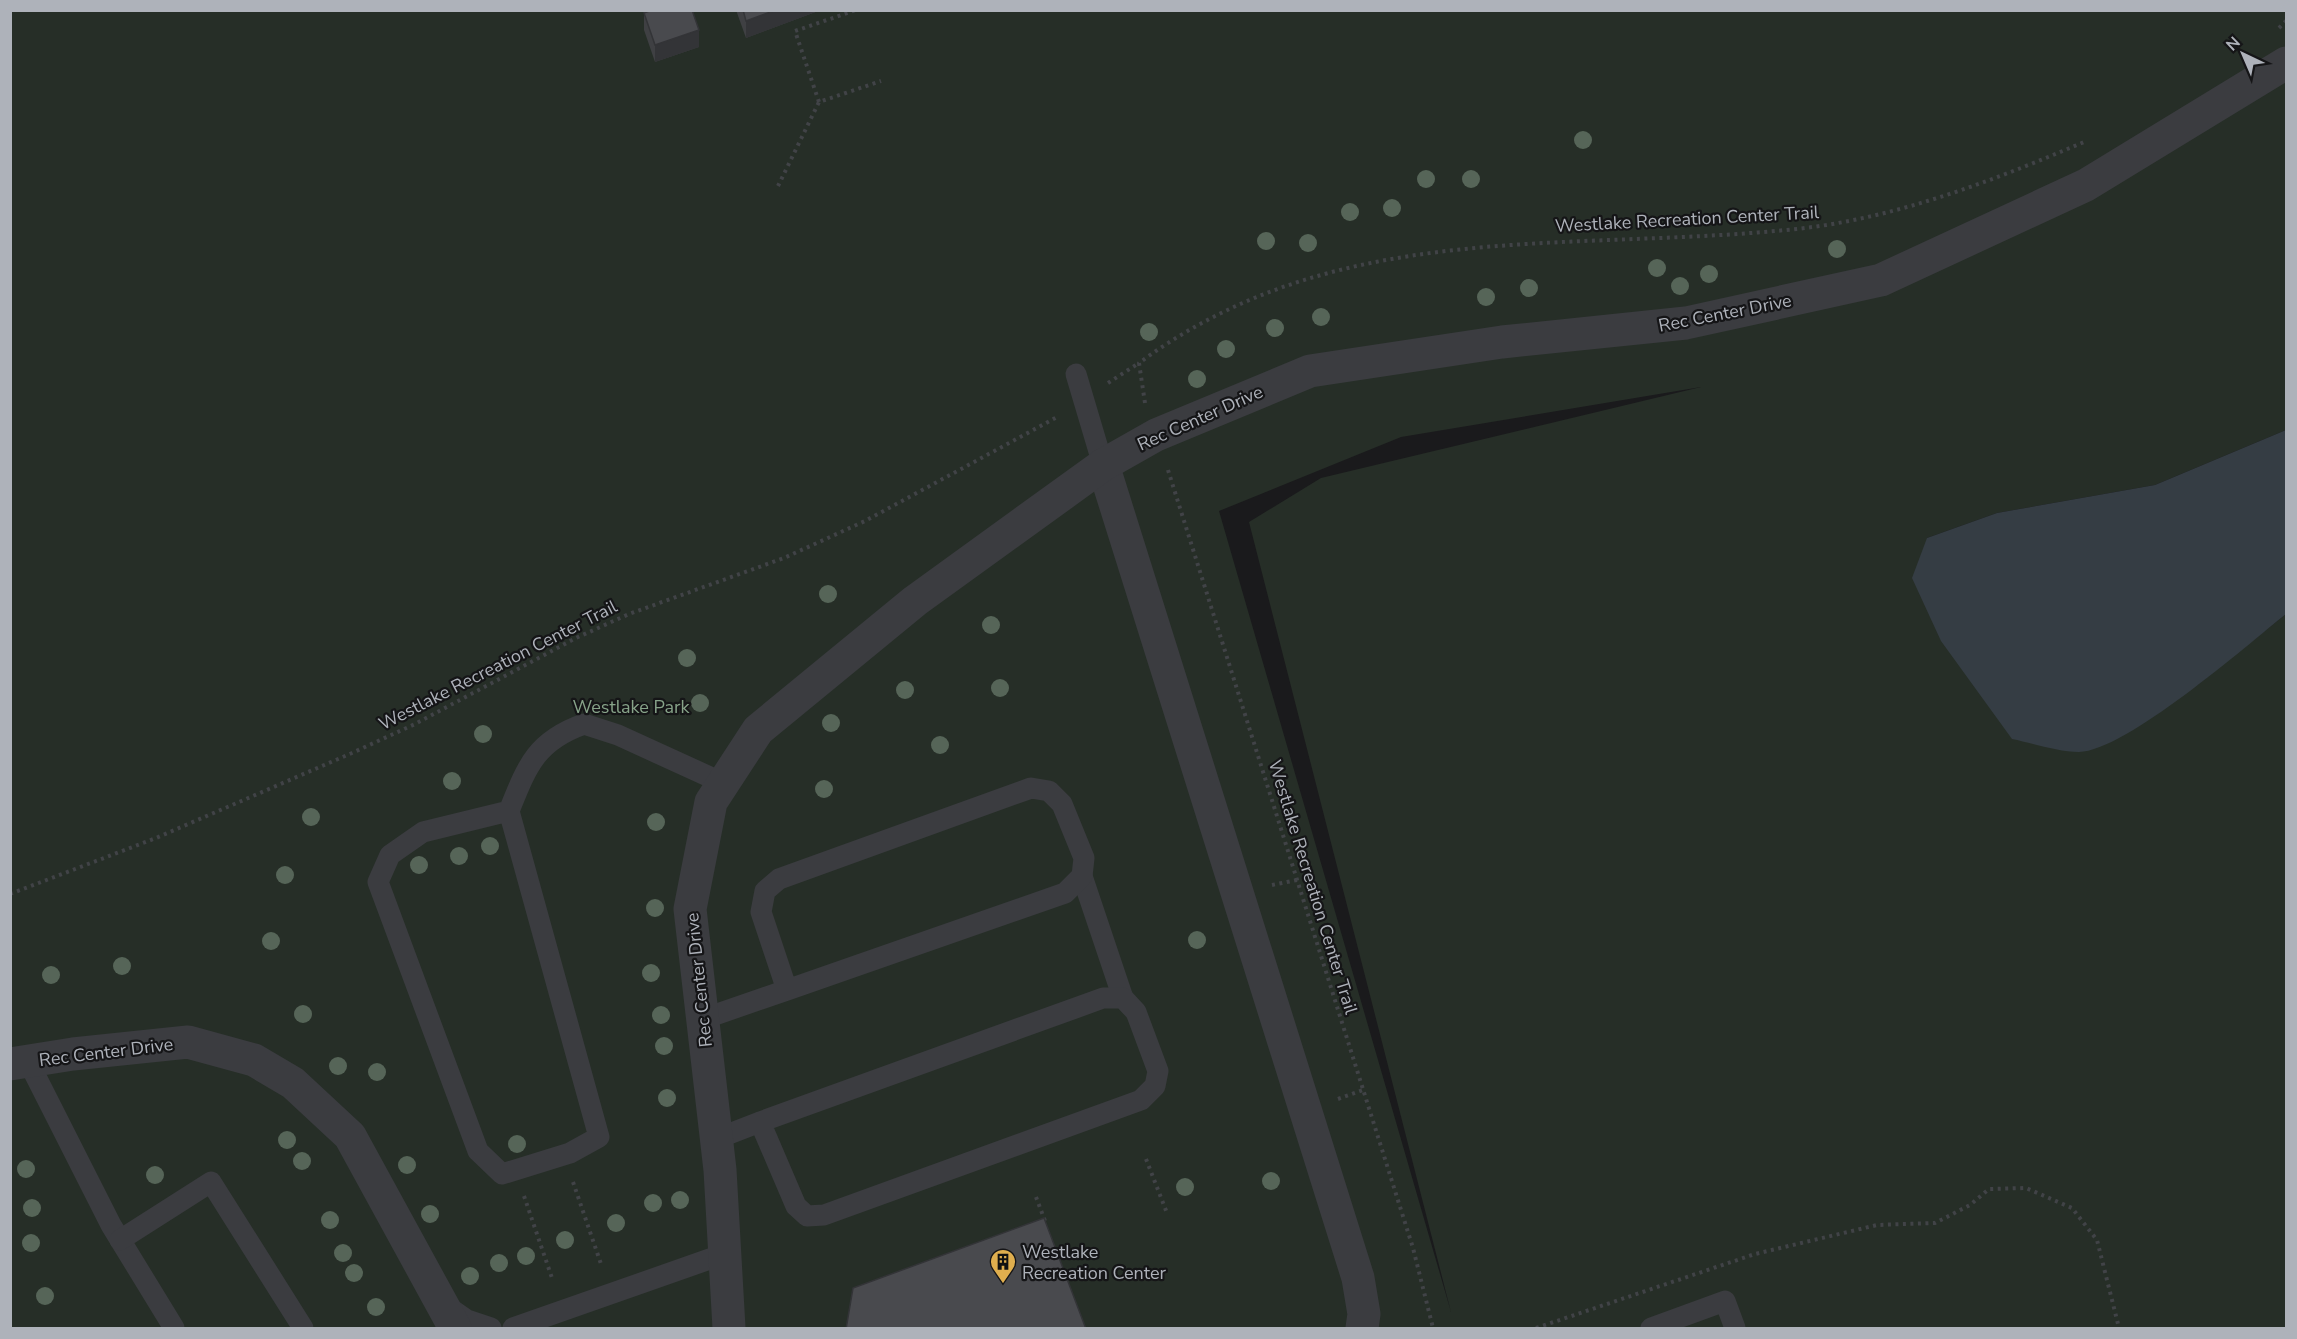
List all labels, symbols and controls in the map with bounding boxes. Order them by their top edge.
north arrow [2213,24,2273,84]
text: N [2221,32,2245,56]
street label: Westlake Recreation Center Trail [1554,200,1820,238]
street label: Rec Center Drive [1656,288,1794,338]
street label: Rec Center Drive [1133,380,1267,456]
street label: Westlake Recreation Center Trail [375,594,622,736]
park label: Westlake Park [573,695,690,719]
street label: Westlake Recreation Center Trail [1263,757,1363,1018]
street label: Rec Center Drive [680,912,718,1048]
street label: Rec Center Drive [37,1032,175,1072]
place label: Westlake Recreation Center [1022,1240,1167,1285]
building icon: Westlake Recreation Center [988,1247,1018,1285]

